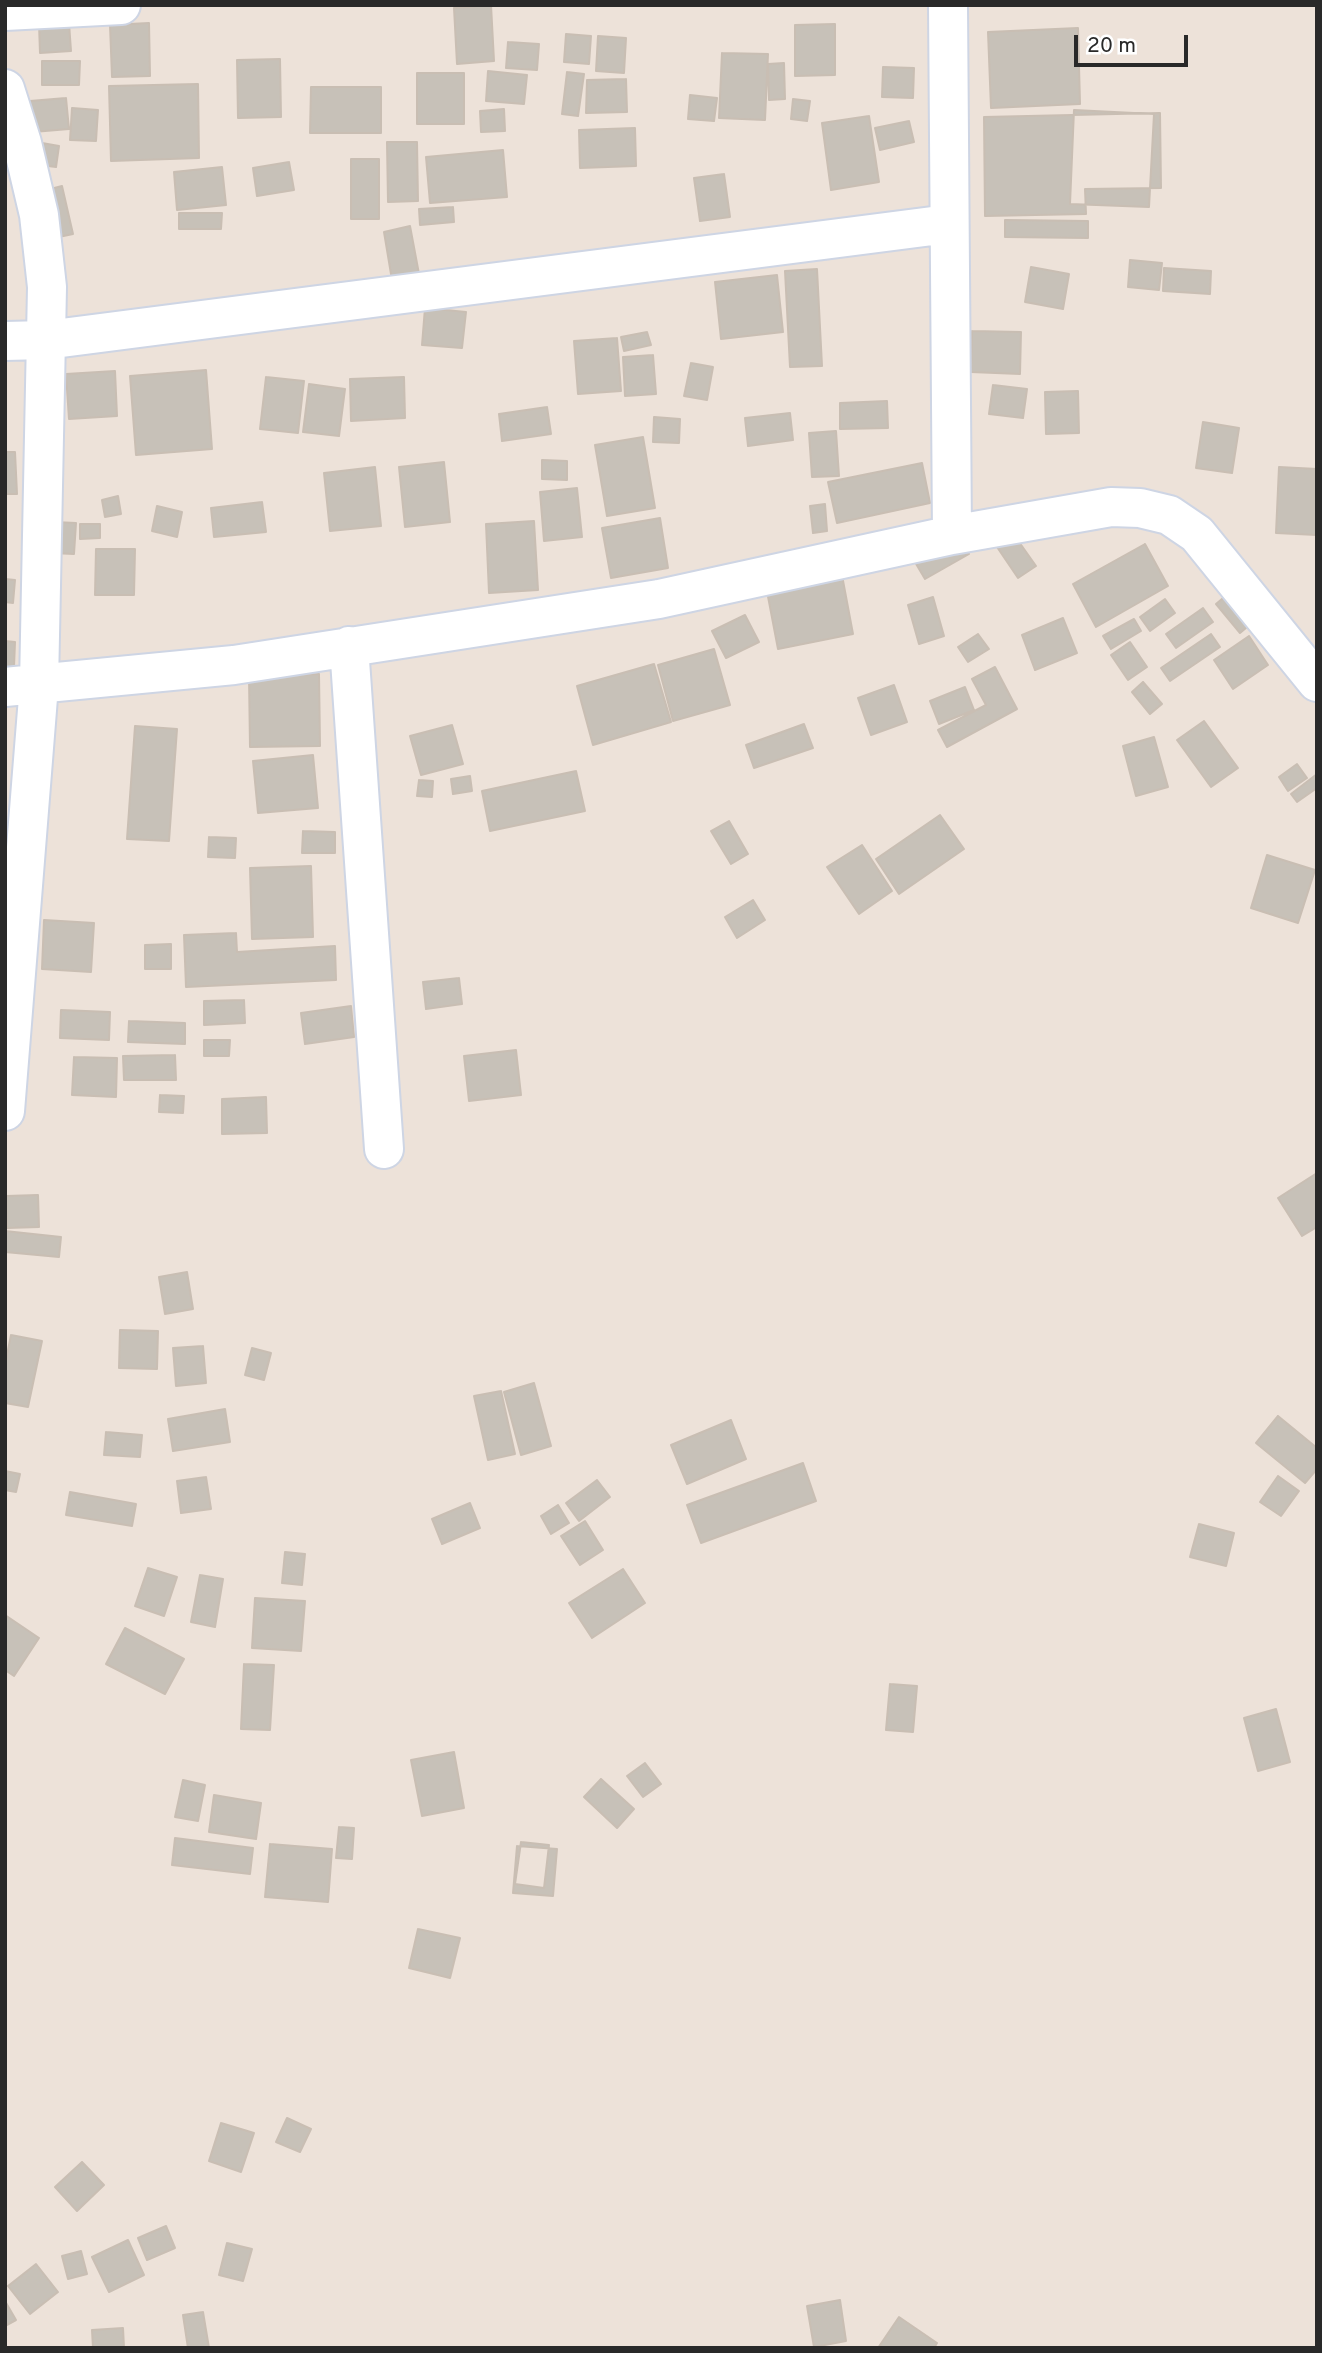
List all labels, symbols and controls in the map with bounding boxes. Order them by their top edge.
scale bar [1077,21,1191,65]
text: 20 m [1087,33,1136,60]

